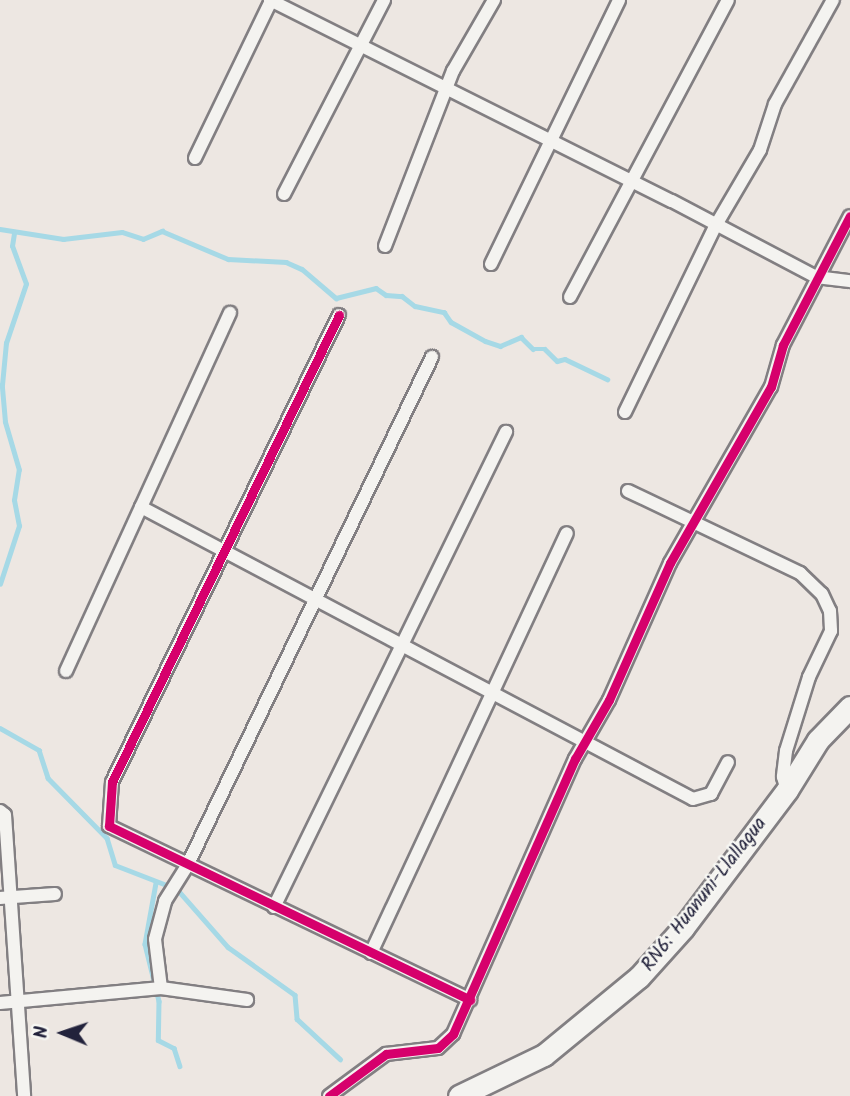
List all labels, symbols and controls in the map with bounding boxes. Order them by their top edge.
street label: RN6: Huanuni-Llallagua [638,813,772,977]
north arrow [28,998,98,1068]
text: N [27,1026,57,1039]

